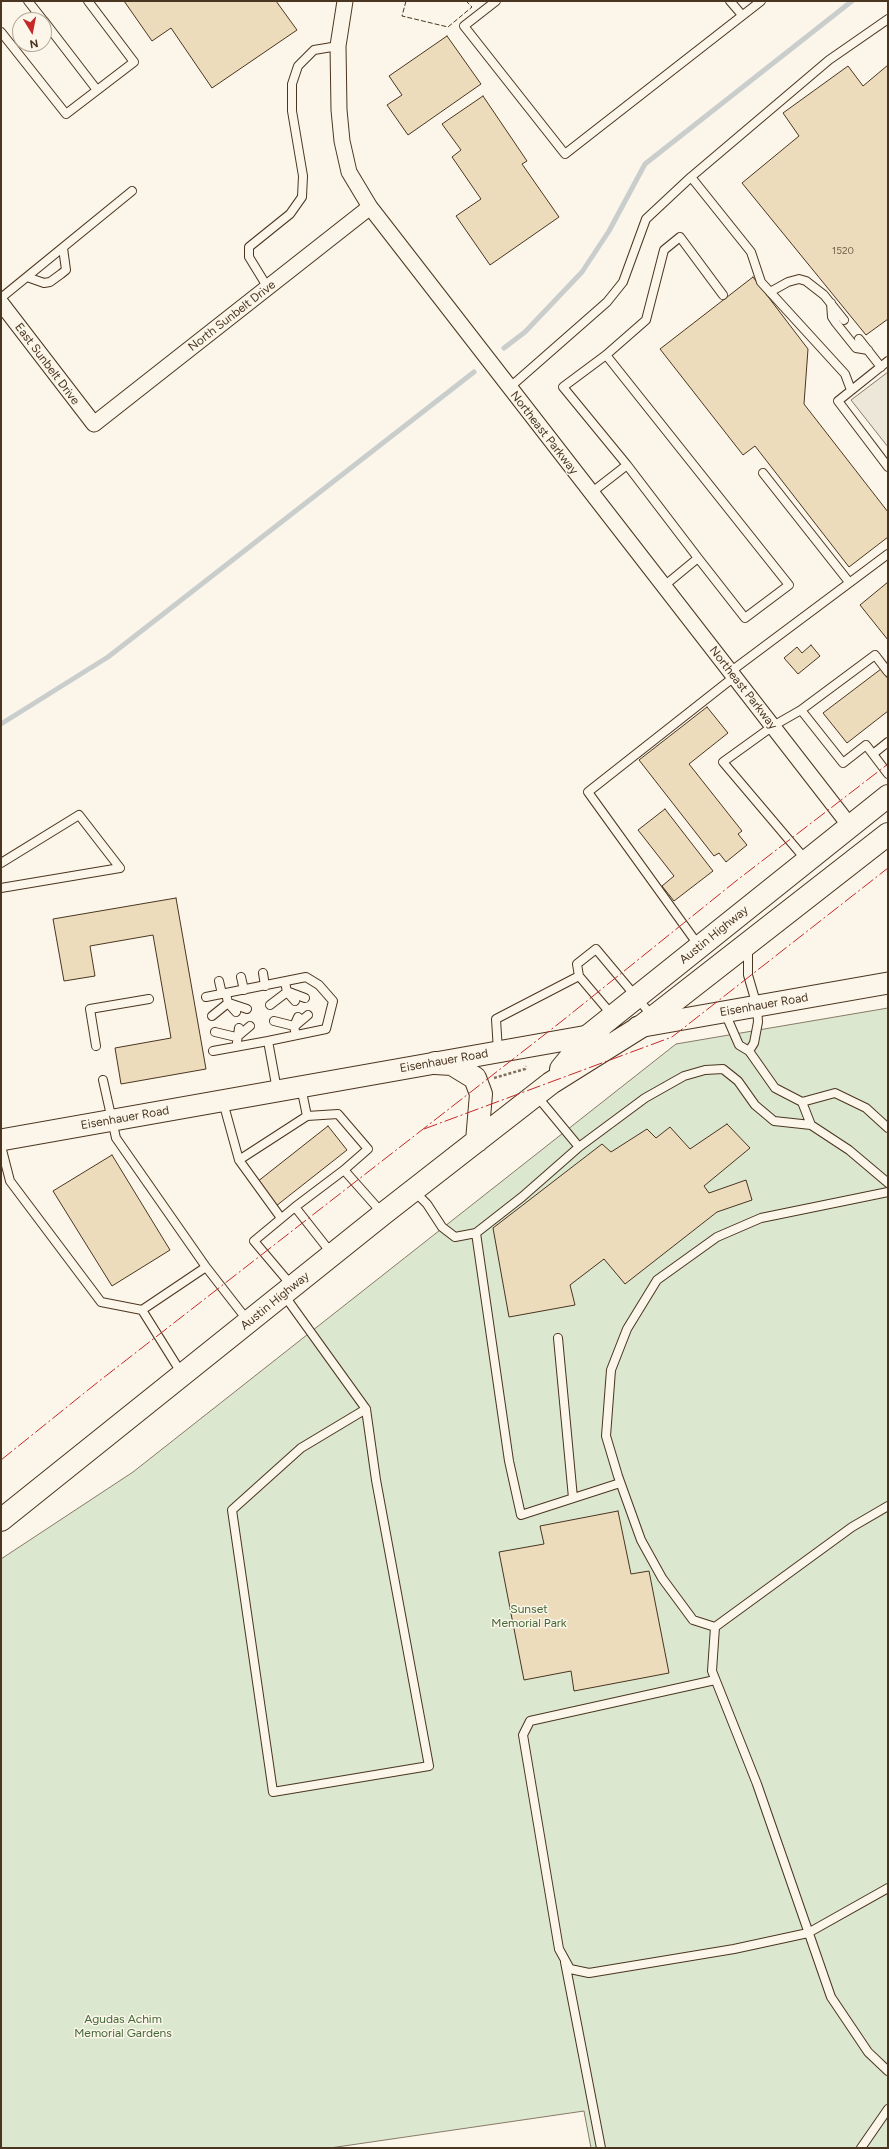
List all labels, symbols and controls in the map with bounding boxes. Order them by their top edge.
north arrow [12,12,52,52]
text: N [29,36,39,50]
house number: 1520 [832,245,854,257]
street label: North Sunbelt Drive [186,277,278,355]
street label: East Sunbelt Drive [12,320,82,408]
street label: Northeast Parkway [507,388,581,478]
street label: Northeast Parkway [706,643,780,733]
street label: Austin Highway [677,903,751,967]
street label: Eisenhauer Road [719,990,809,1020]
street label: Eisenhauer Road [399,1046,489,1076]
street label: Eisenhauer Road [80,1103,170,1133]
street label: Austin Highway [238,1269,312,1333]
park label: Sunset Memorial Park [491,1602,567,1630]
park label: Agudas Achim Memorial Gardens [74,2012,172,2040]

